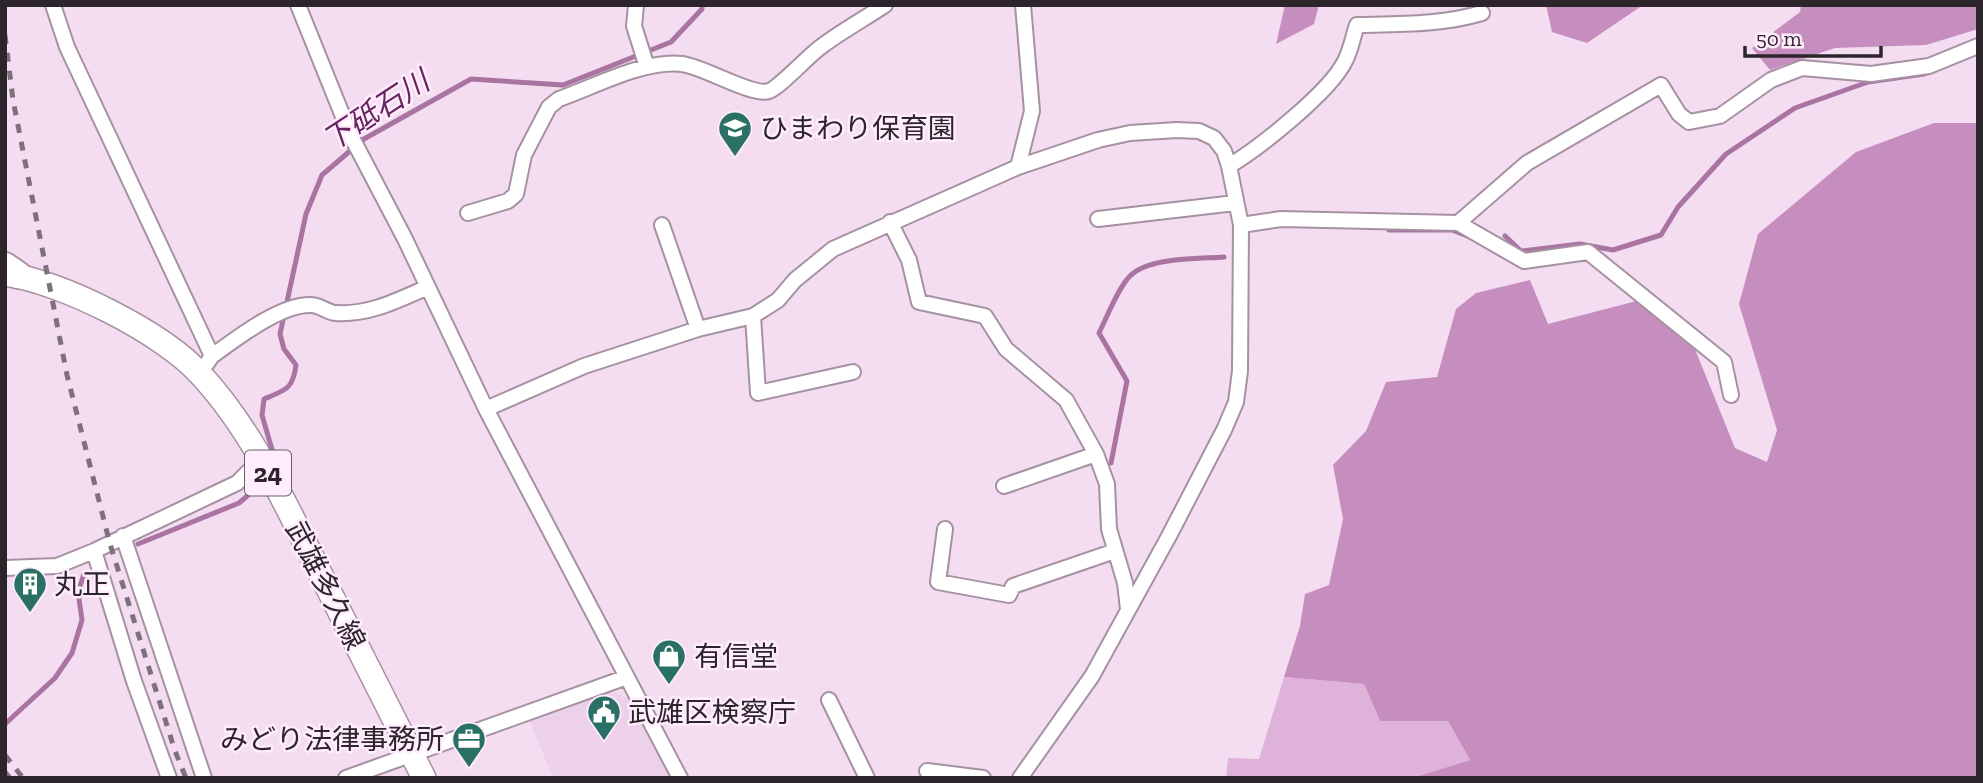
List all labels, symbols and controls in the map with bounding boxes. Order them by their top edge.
scale bar [1745,14,1882,58]
text: 50 m [1756,26,1802,51]
water label: 下砥石川 [316,62,439,159]
school or university icon: ひまわり保育園 [716,109,754,158]
place label: ひまわり保育園 [760,112,956,145]
road number: 24 [245,450,291,495]
street label: 武雄多久線 [279,515,372,655]
building icon: 丸正 [11,565,49,614]
place label: 丸正 [54,568,110,601]
shop icon: 有信堂 [650,637,688,686]
place label: 有信堂 [694,640,778,673]
public building icon: 武雄区検察庁 [585,693,623,742]
place label: 武雄区検察庁 [628,696,796,729]
office icon: みどり法律事務所 [450,720,488,769]
place label: みどり法律事務所 [220,723,444,756]

